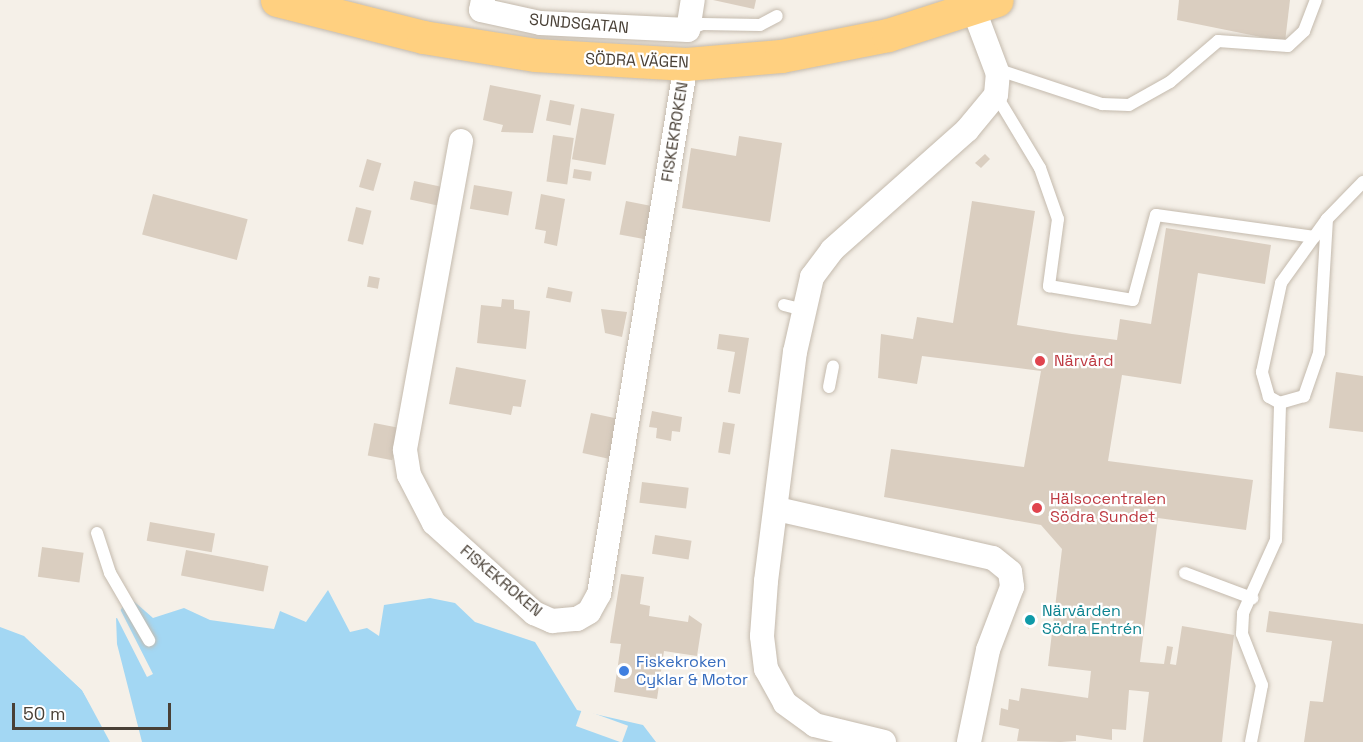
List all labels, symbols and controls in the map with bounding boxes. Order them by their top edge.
street label: SUNDSGATAN [528,10,630,38]
street label: SÖDRA VÄGEN [585,50,689,72]
street label: FISKEKROKEN [658,81,692,183]
place label: Närvård [1054,351,1113,371]
marker: Närvård [1031,352,1049,370]
place label: Hälsocentralen Södra Sundet [1050,489,1166,527]
marker: Hälsocentralen Södra Sundet [1028,499,1046,517]
street label: FISKEKROKEN [456,541,546,621]
place label: Närvården Södra Entrén [1042,601,1142,639]
marker: Närvården Södra Entrén [1023,613,1037,627]
place label: Fiskekroken Cyklar & Motor [636,652,748,690]
marker: Fiskekroken Cyklar & Motor [617,664,631,678]
scale bar [15,691,174,729]
text: 50 m [23,702,65,725]

